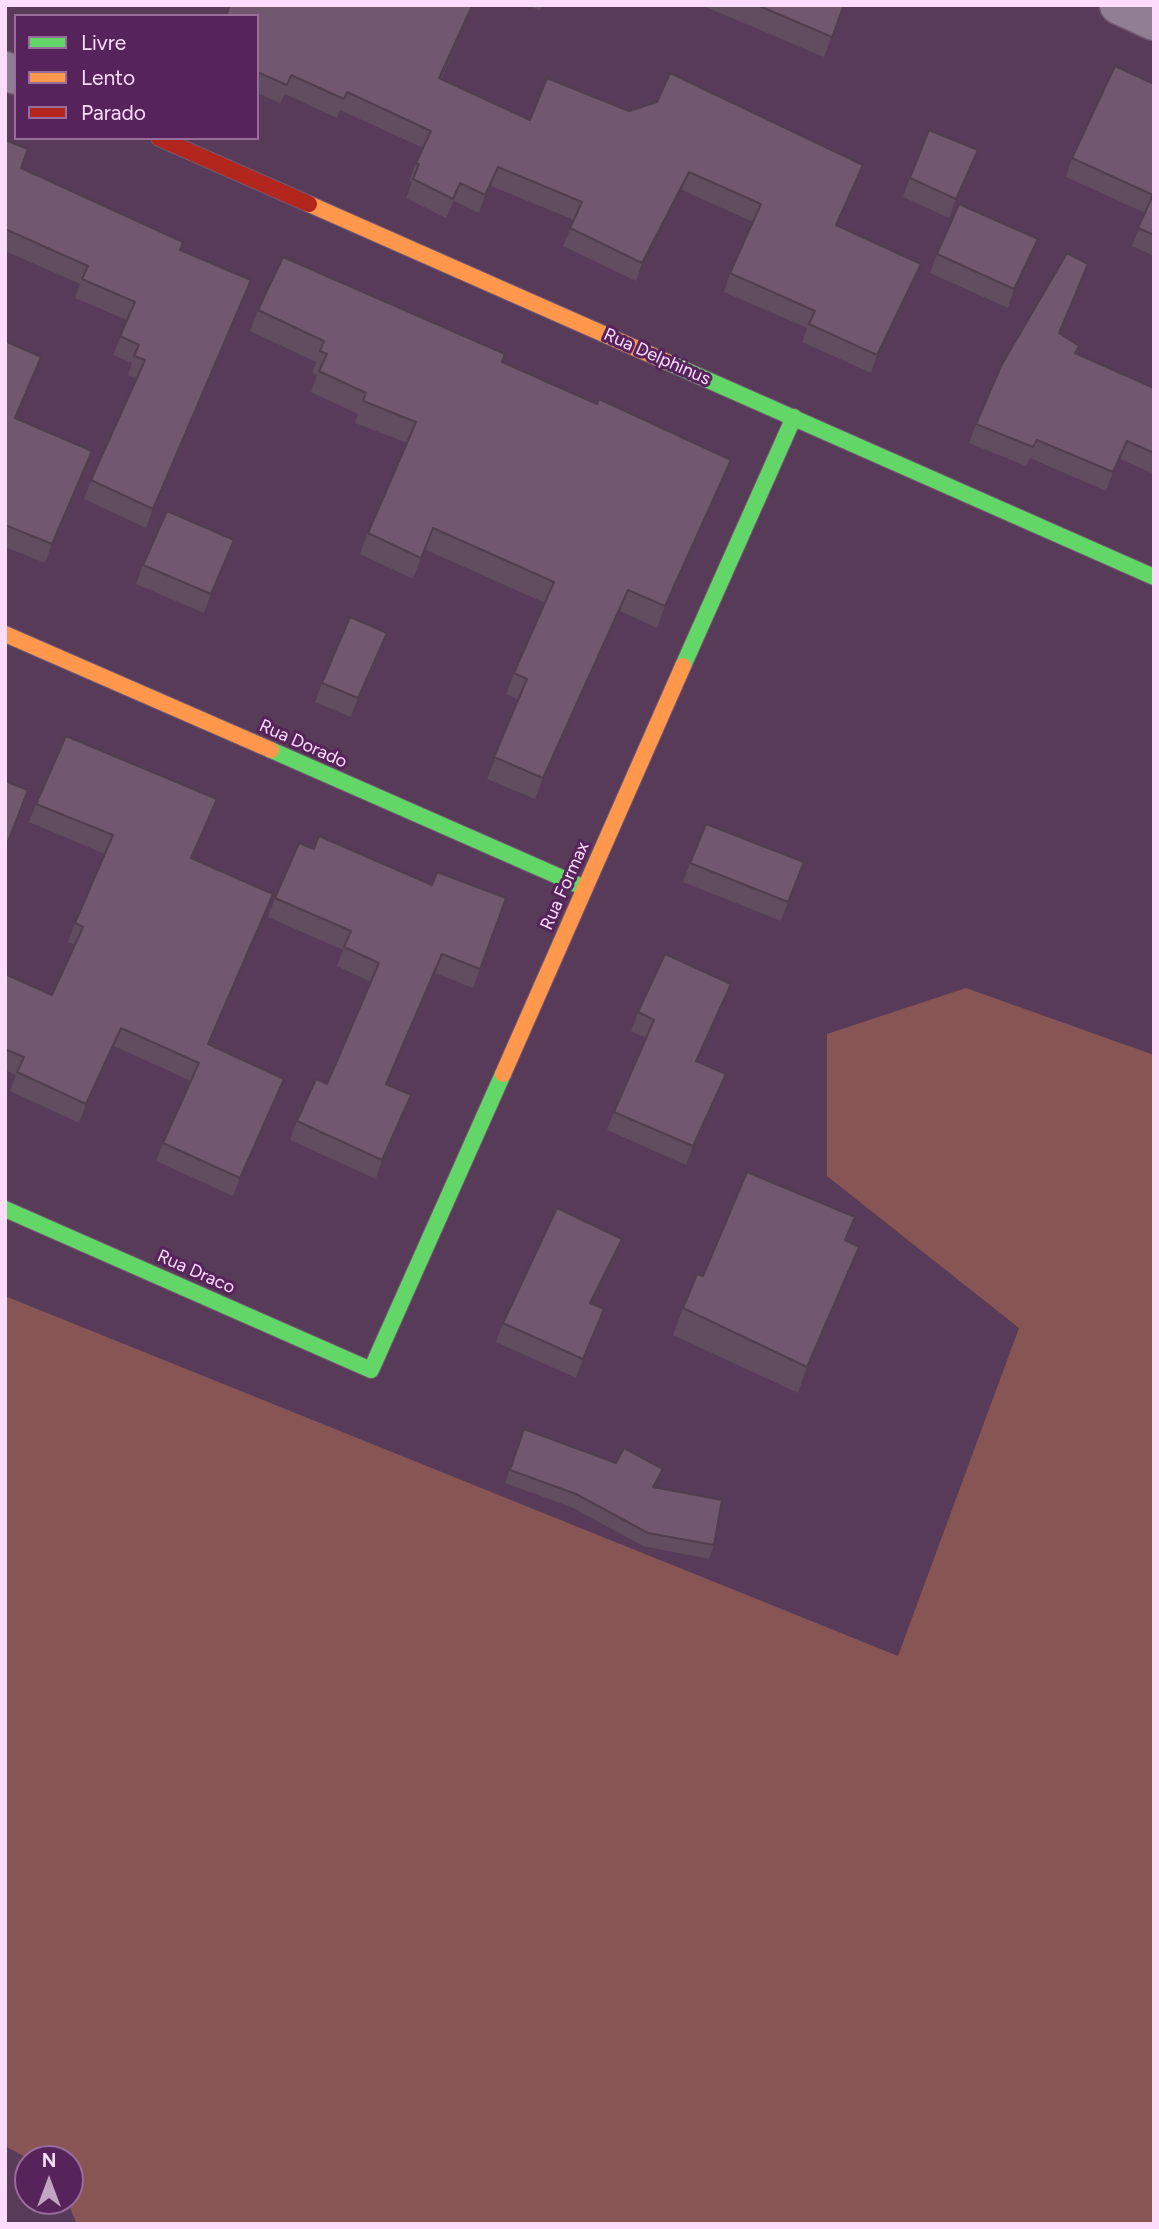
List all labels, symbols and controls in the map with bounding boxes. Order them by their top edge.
legend [14,14,259,140]
text: Livre [81,30,126,55]
text: Lento [81,65,135,90]
text: Parado [81,100,146,125]
street label: Rua Delphinus [600,324,714,390]
street label: Rua Dorado [256,715,350,773]
street label: Rua Formax [536,839,594,933]
street label: Rua Draco [154,1245,238,1299]
north arrow [14,2145,84,2215]
text: N [42,2149,56,2172]

